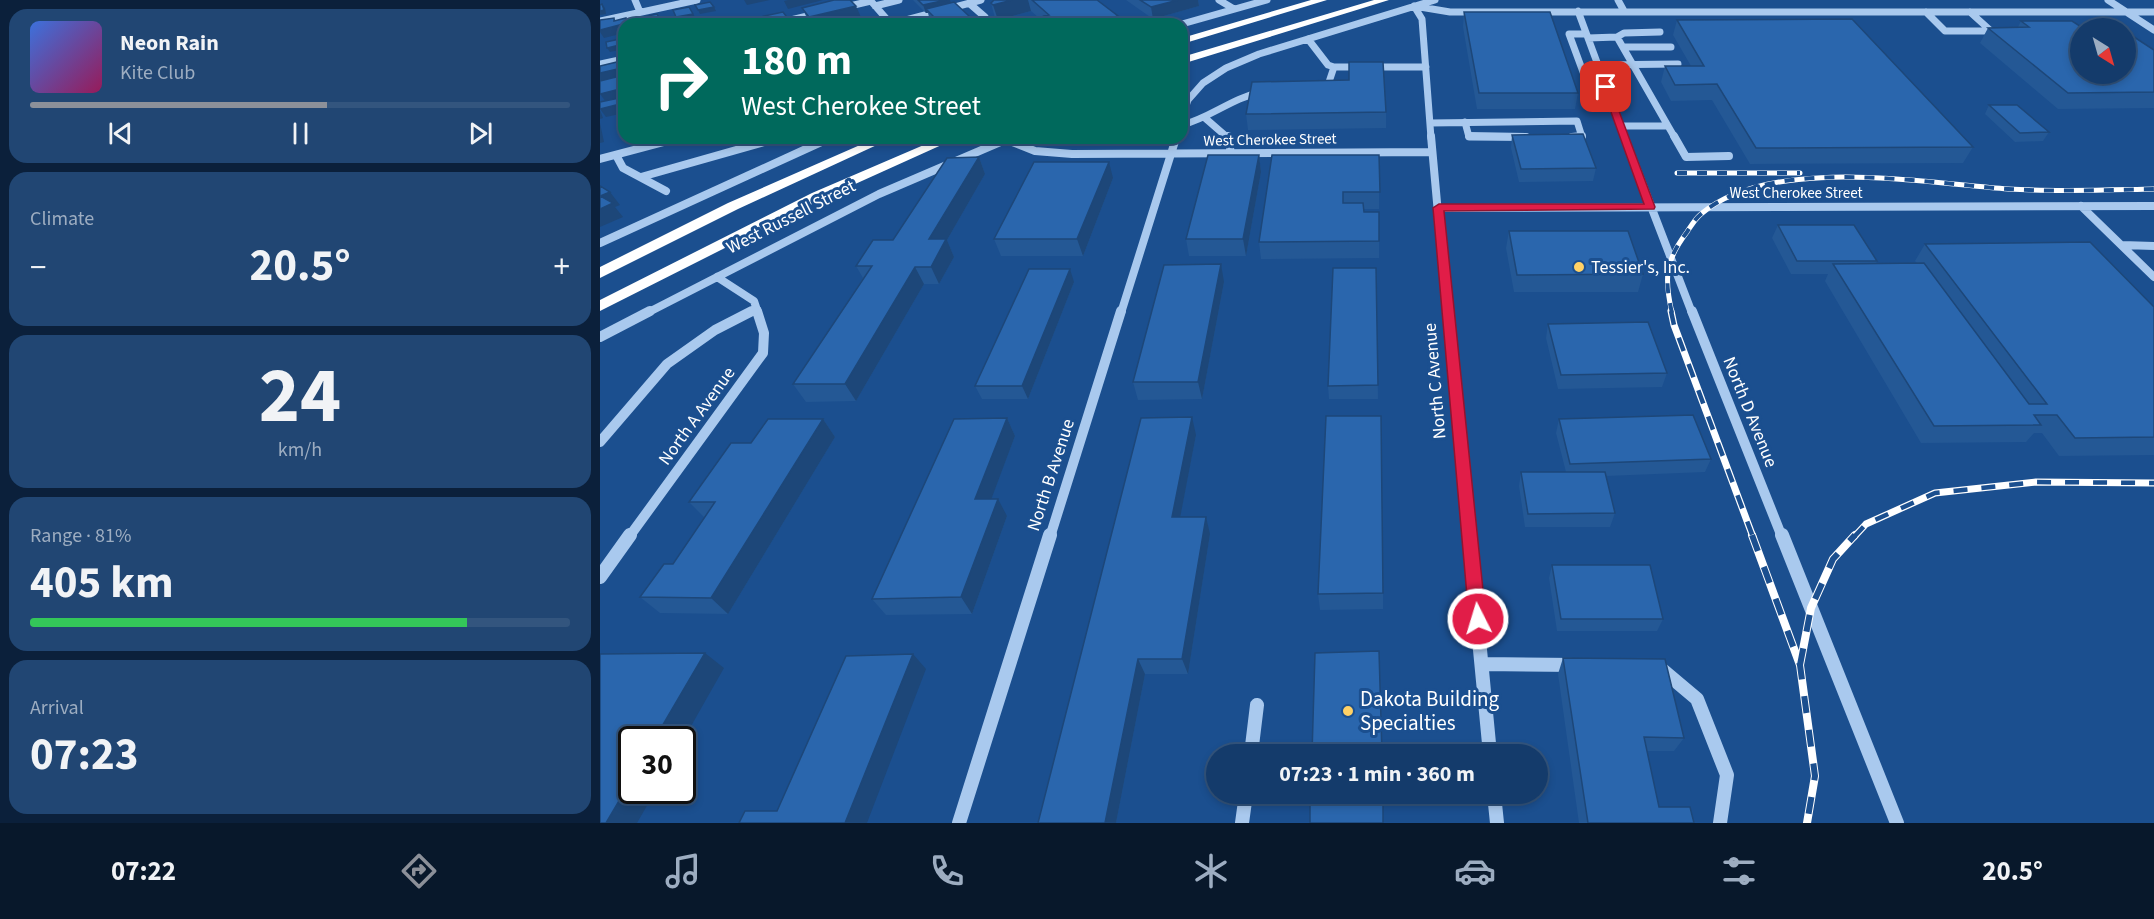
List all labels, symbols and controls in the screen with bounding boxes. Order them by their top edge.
north arrow [2070,18,2136,84]
map controls [2070,18,2136,84]
text: Neon Rain [120,27,219,59]
text: 180 m [741,31,852,91]
icon: right [642,42,720,120]
text: Kite Club [120,59,195,87]
pin [1580,61,1631,112]
icon: arrive [1589,70,1622,103]
text: West Cherokee Street [741,87,981,126]
icon: previous [104,117,137,150]
icon: pause [284,117,317,150]
icon: next [464,117,497,150]
street label: West Cherokee Street [1203,128,1337,152]
street label: West Russell Street [722,174,860,260]
street label: West Cherokee Street [1729,183,1863,204]
text: Climate [30,205,94,233]
text: 20.5° [249,234,351,298]
text: − [30,244,46,291]
text: + [554,244,570,291]
place label: Tessier's, Inc. [1591,255,1690,280]
marker: Tessier's, Inc. [1572,260,1586,274]
street label: North C Avenue [1417,322,1453,440]
text: 24 [259,341,341,452]
street label: North D Avenue [1716,353,1784,471]
street label: North A Avenue [653,362,741,470]
street label: North B Avenue [1021,416,1081,534]
text: km/h [278,436,322,464]
text: Range · 81% [30,522,131,550]
text: 405 km [30,551,174,615]
position arrow [1446,587,1510,651]
place label: Dakota Building Specialties [1360,684,1500,738]
text: Arrival [30,694,84,722]
marker: Dakota Building Specialties [1341,704,1355,718]
text: 07:23 [30,723,139,787]
speed limit sign: 30 [618,726,696,804]
text: 07:23 · 1 min · 360 m [1279,758,1475,790]
icon: directions [398,850,440,892]
icon: music [662,850,704,892]
icon: phone [926,850,968,892]
icon: climate [1190,850,1232,892]
icon: car [1454,850,1496,892]
icon: filters [1718,850,1760,892]
text: 07:22 [111,852,176,891]
text: 20.5° [1982,852,2043,891]

